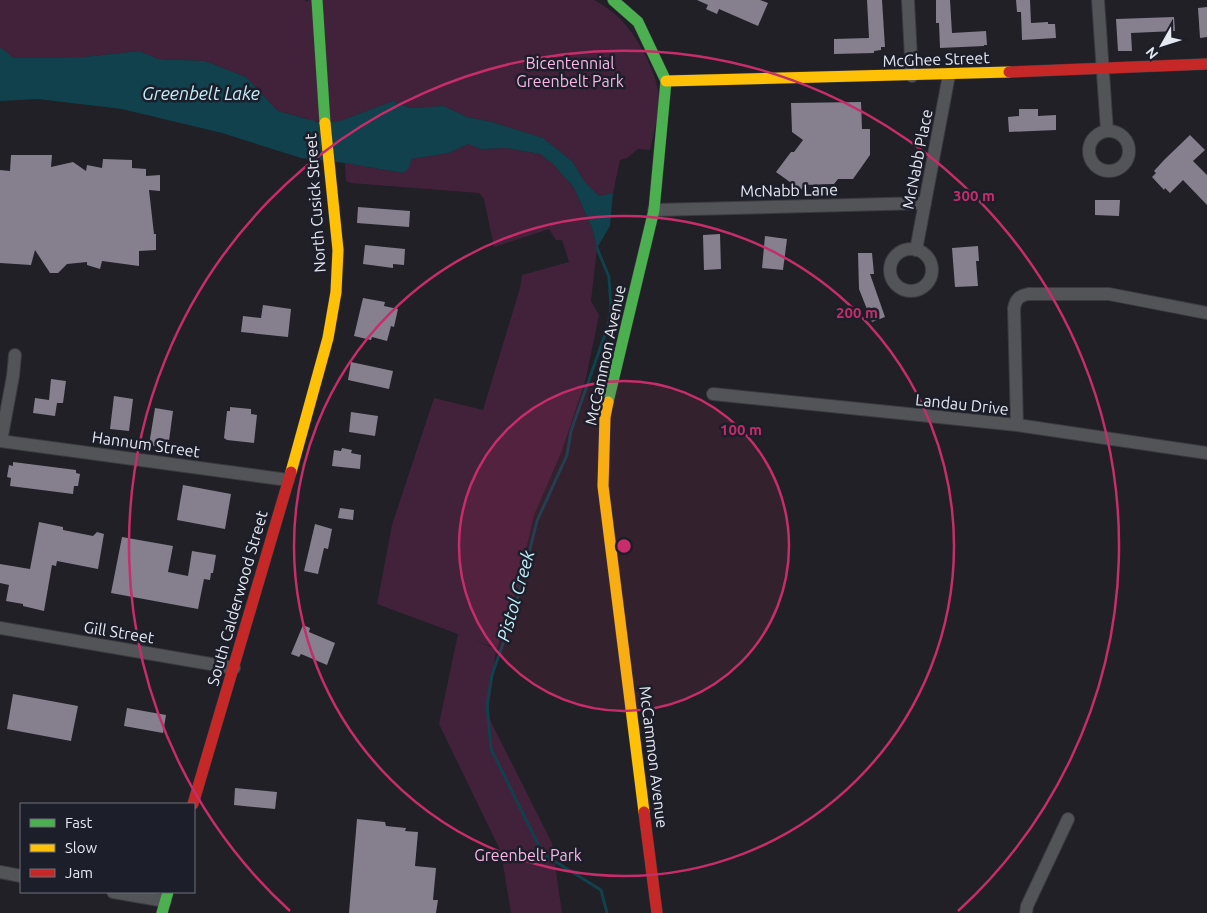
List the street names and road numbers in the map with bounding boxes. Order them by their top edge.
street label: McGhee Street [882,48,991,70]
street label: McNabb Place [898,107,936,211]
street label: North Cusick Street [301,132,329,273]
street label: McNabb Lane [740,180,838,200]
street label: McCammon Avenue [581,283,629,427]
street label: Landau Drive [914,390,1010,418]
street label: Hannum Street [91,428,202,461]
street label: South Calderwood Street [203,508,271,688]
street label: Gill Street [82,618,156,647]
street label: McCammon Avenue [636,685,672,829]

